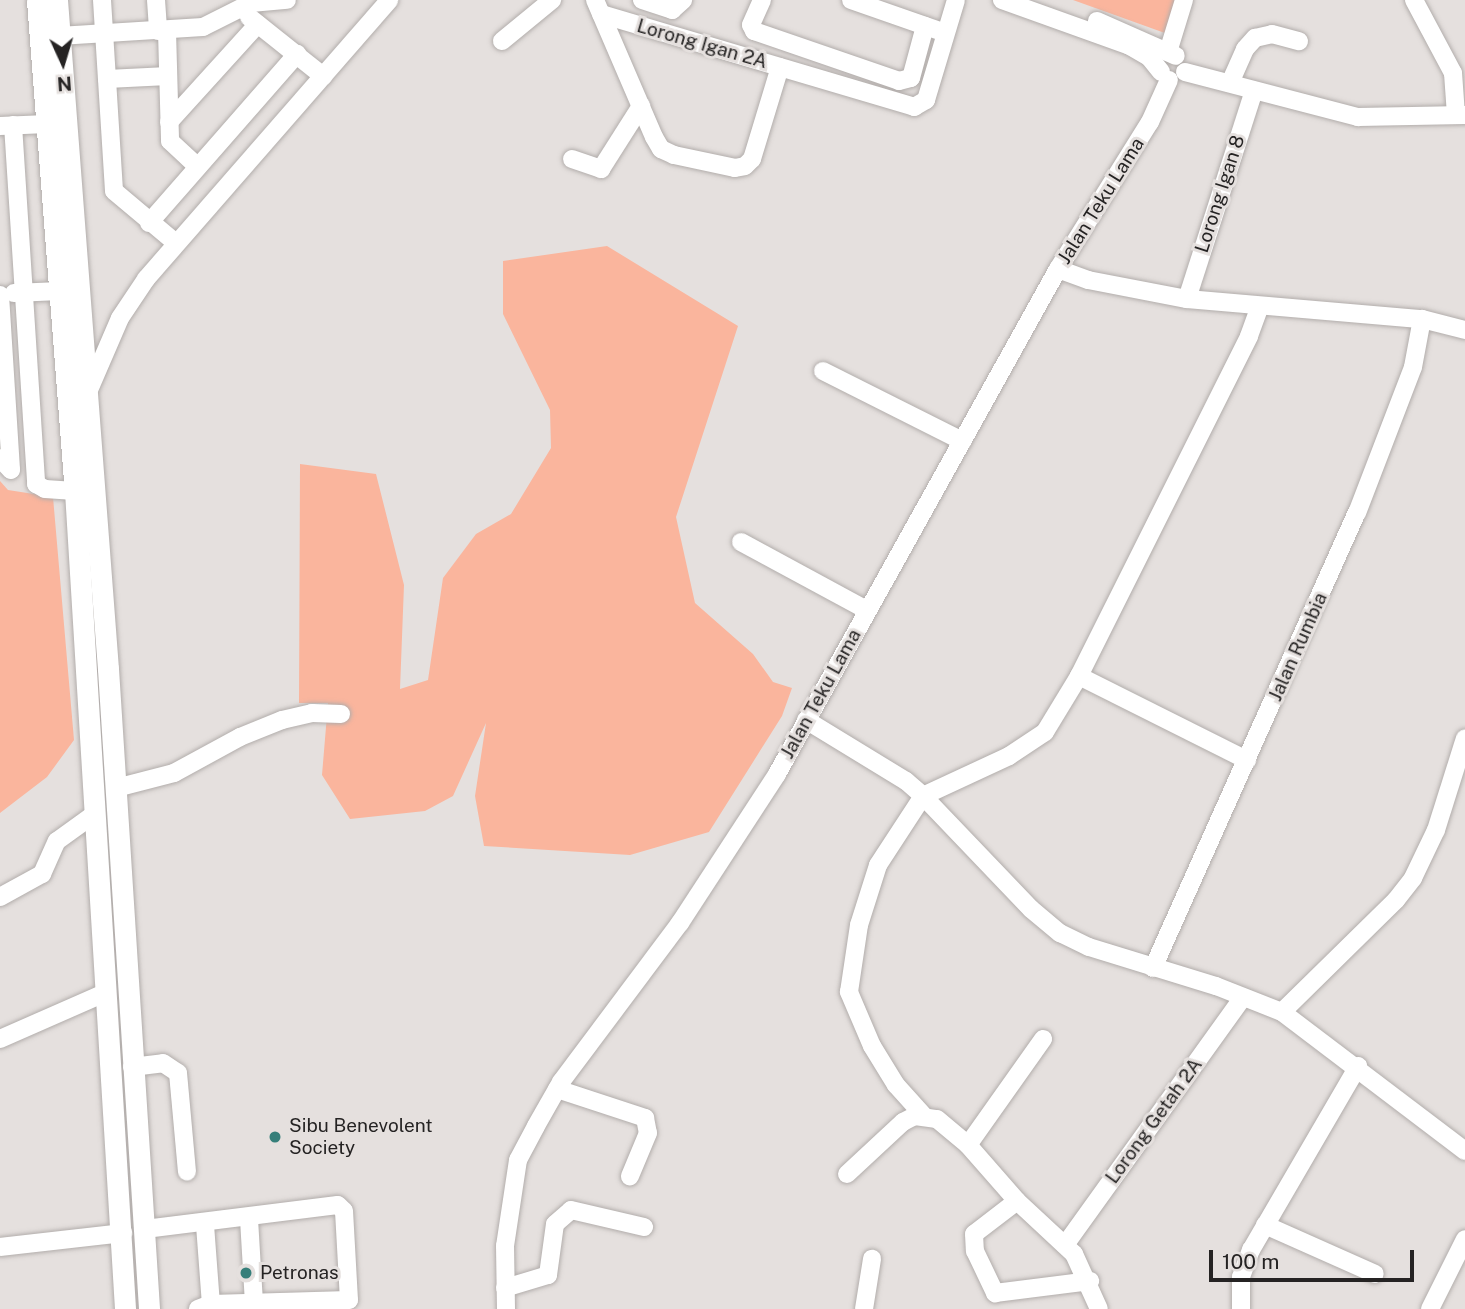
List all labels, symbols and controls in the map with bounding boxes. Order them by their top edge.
street label: Lorong Igan 2A [634,15,770,73]
north arrow [28,28,98,98]
text: N [56,72,73,95]
street label: Lorong Igan 8 [1190,132,1250,256]
street label: Jalan Teku Lama [1053,134,1149,268]
street label: Jalan Rumbia [1264,589,1332,705]
street label: Jalan Teku Lama [776,625,866,763]
street label: Lorong Getah 2A [1101,1054,1207,1188]
place label: Sibu Benevolent Society [289,1115,433,1159]
marker: Sibu Benevolent Society [267,1129,283,1145]
scale bar [1213,1236,1418,1280]
text: 100 m [1222,1249,1279,1274]
place label: Petronas [260,1262,339,1284]
marker: Petronas [238,1265,254,1281]

